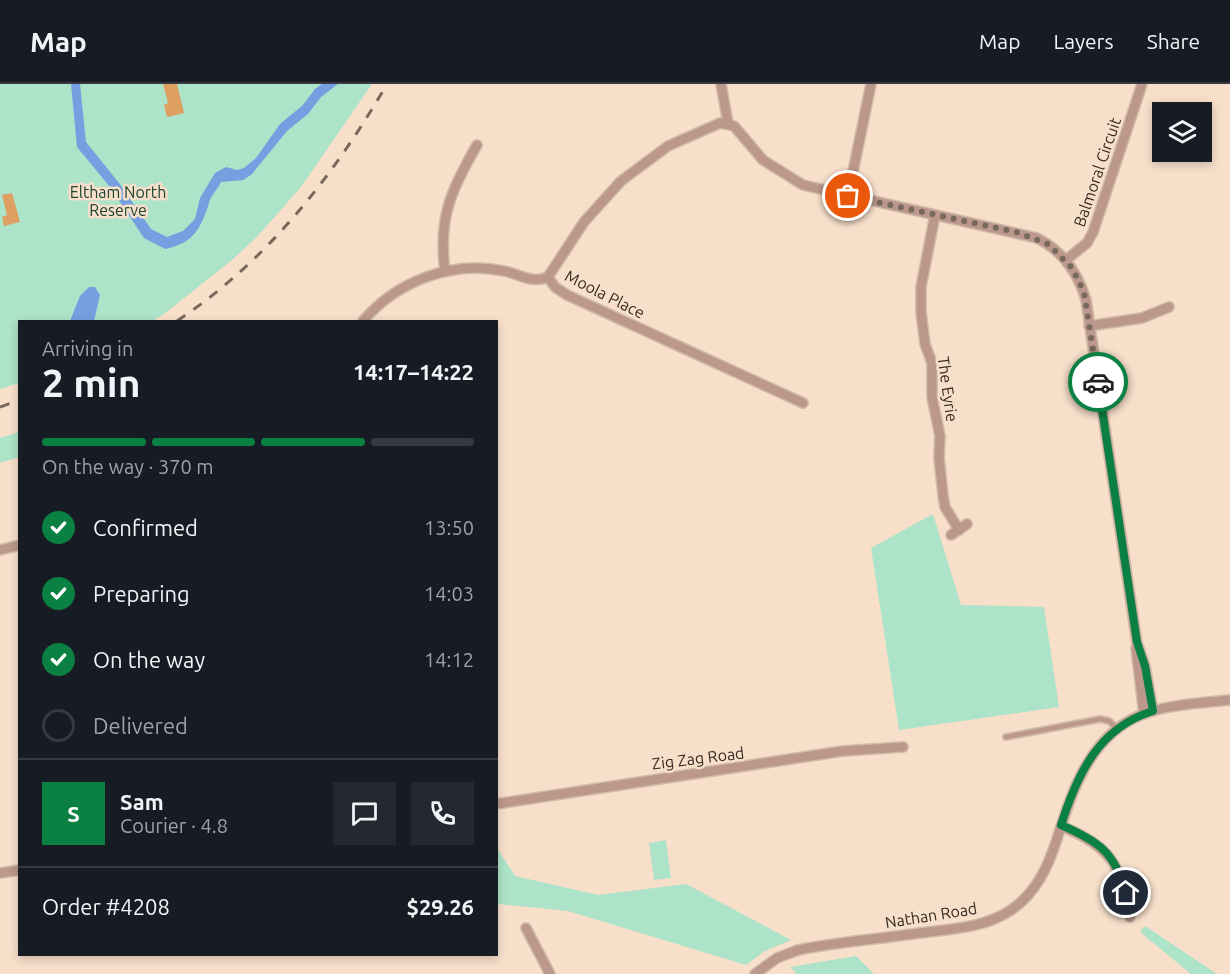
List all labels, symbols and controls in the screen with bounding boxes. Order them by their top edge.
text: Map [30,26,87,57]
text: Map [979,29,1020,53]
text: Layers [1053,29,1114,53]
text: Share [1147,29,1200,53]
map controls [1152,102,1212,162]
button: layers [1152,102,1212,162]
street label: Balmoral Circuit [1070,114,1124,229]
pin [822,170,873,221]
icon: bag [831,179,864,212]
park label: Eltham North Reserve [70,183,166,219]
street label: Moola Place [562,266,648,322]
text: Arriving in [42,337,133,360]
courier [1068,352,1128,412]
street label: The Eyrie [935,355,961,423]
text: 14:17–14:22 [353,359,474,384]
text: 2 min [42,361,141,404]
icon: car [1082,366,1115,399]
text: On the way · 370 m [42,455,214,478]
icon: check [42,511,75,544]
text: Confirmed [93,515,198,540]
text: 13:50 [424,516,474,539]
icon: check [42,577,75,610]
text: Preparing [93,581,190,606]
text: 14:03 [424,582,474,605]
icon: check [42,643,75,676]
text: On the way [93,647,205,672]
text: 14:12 [424,648,474,671]
text: Delivered [93,713,188,738]
street label: Zig Zag Road [651,743,745,773]
button: chat [333,782,396,845]
button: phone [411,782,474,845]
text: Sam [120,789,164,814]
text: S [67,801,80,826]
text: Courier · 4.8 [120,814,228,837]
pin [1100,867,1151,918]
icon: home [1109,876,1142,909]
text: Order #4208 [42,894,170,919]
text: $29.26 [407,894,474,919]
street label: Nathan Road [884,899,978,931]

